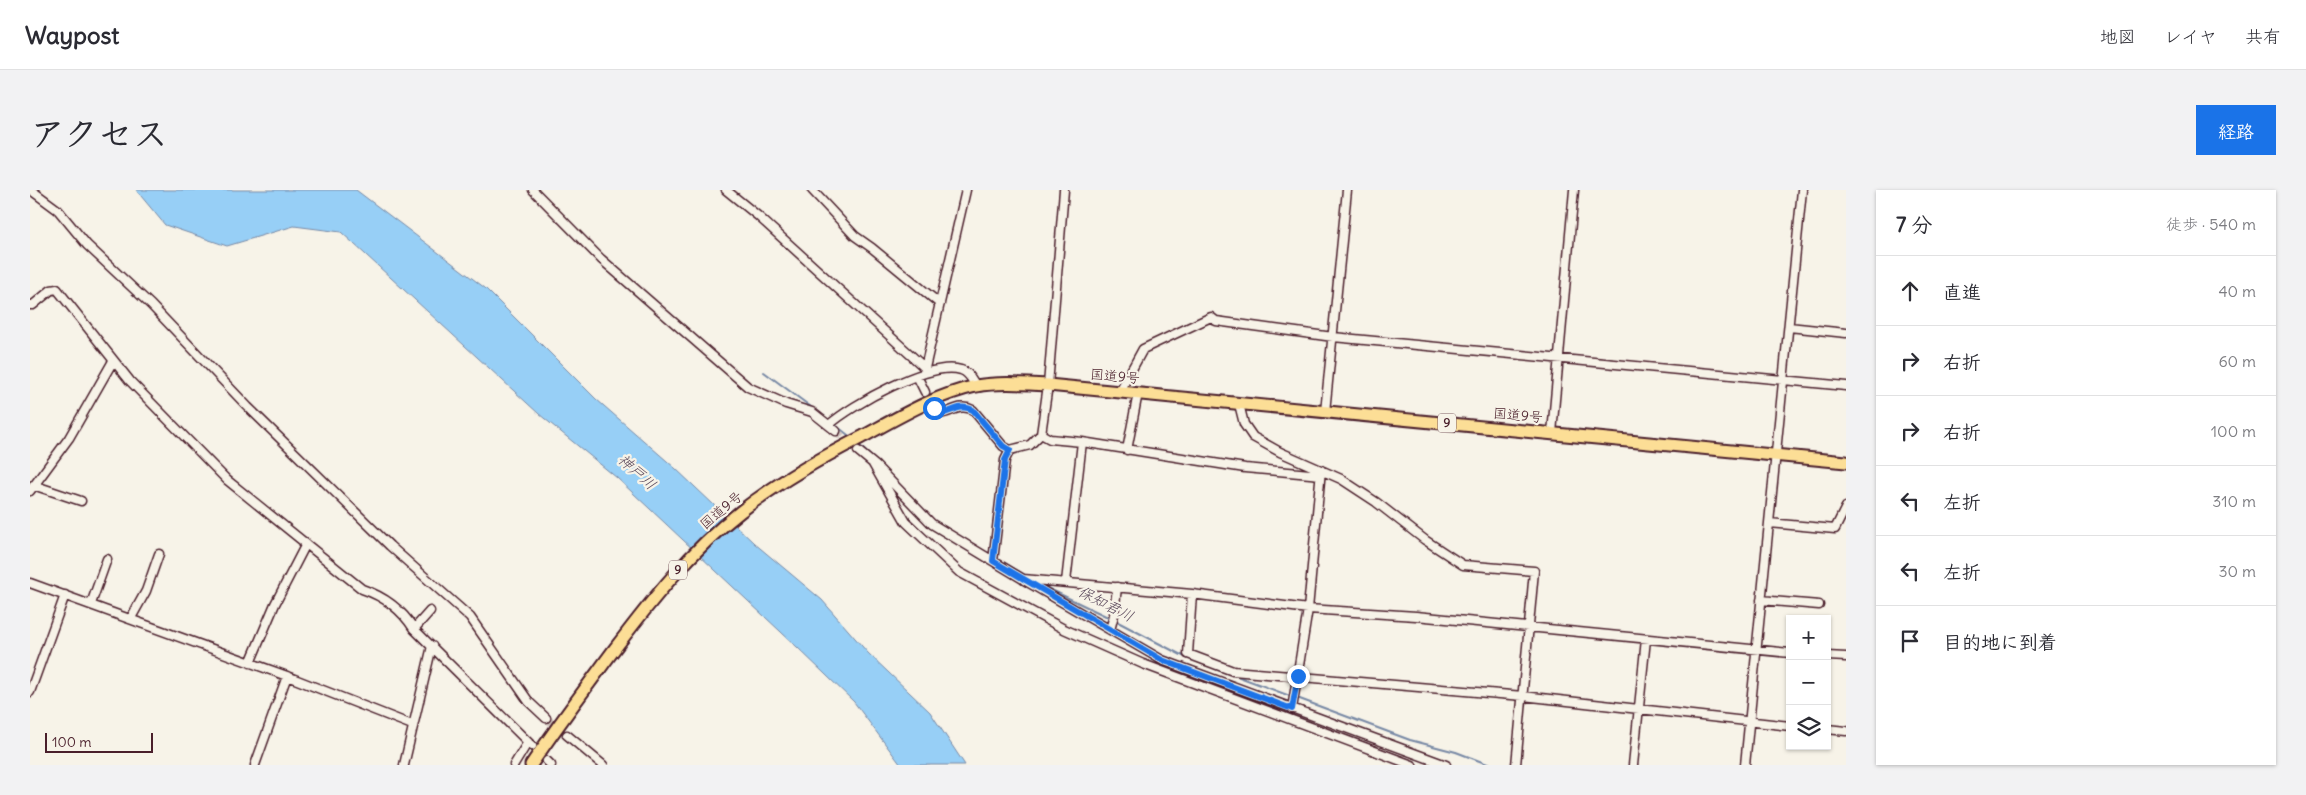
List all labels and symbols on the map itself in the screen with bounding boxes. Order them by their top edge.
street label: 国道9号 [1089,365,1141,387]
route start [923,397,946,420]
street label: 国道9号 [1492,404,1544,426]
road number: 9 [1438,414,1456,432]
water label: 神戸川 [614,450,660,494]
street label: 国道9号 [696,487,746,533]
road number: 9 [669,560,687,580]
water label: 保知君川 [1075,581,1137,626]
route end [1287,665,1310,688]
scale bar [45,730,152,753]

